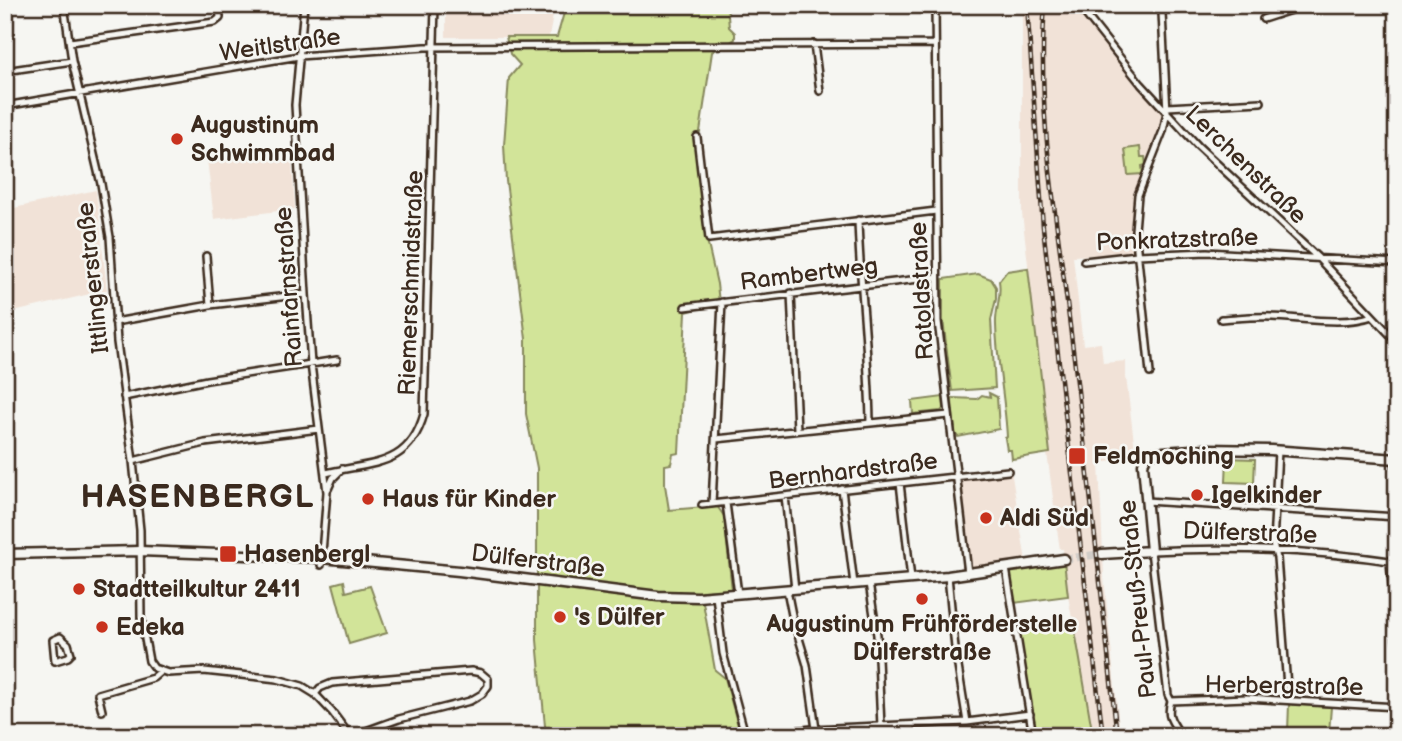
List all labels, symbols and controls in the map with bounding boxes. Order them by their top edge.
street label: Weitlstraße [218,22,342,68]
street label: Lerchenstraße [1179,100,1313,230]
place label: Augustinum Schwimmbad [190,111,335,168]
marker: Augustinum Schwimmbad [169,131,185,147]
street label: Riemerschmidstraße [393,170,429,396]
street label: Ittlingerstraße [71,201,115,355]
street label: Rainfarnstraße [269,206,309,368]
street label: Ratoldstraße [904,221,940,361]
street label: Ponkratzstraße [1095,223,1259,257]
street label: Rambertweg [738,251,880,297]
place label: Feldmoching [1093,442,1234,471]
street label: Bernhardstraße [767,446,939,496]
marker: Feldmoching [1067,446,1087,466]
district label: HASENBERGL [81,478,315,517]
place label: Igelkinder [1211,481,1322,510]
place label: Haus für Kinder [382,485,556,514]
marker: Igelkinder [1189,487,1205,503]
marker: Haus für Kinder [360,491,376,507]
street label: Paul-Preuß-Straße [1113,498,1163,700]
place label: Aldi Süd [999,504,1089,533]
marker: Aldi Süd [978,510,994,526]
street label: Dülferstraße [1182,516,1318,550]
street label: Dülferstraße [470,538,606,584]
place label: Hasenbergl [244,540,370,569]
marker: Hasenbergl [218,544,238,564]
place label: Stadtteilkultur 2411 [93,575,301,604]
marker: Stadtteilkultur 2411 [71,581,87,597]
marker: Augustinum Frühförderstelle Dülferstraße [914,591,930,607]
place label: 's Dülfer [574,603,665,632]
marker: 's Dülfer [552,609,568,625]
place label: Augustinum Frühförderstelle Dülferstraße [766,610,1078,667]
place label: Edeka [116,613,185,642]
marker: Edeka [94,619,110,635]
street label: Herbergstraße [1204,670,1364,702]

